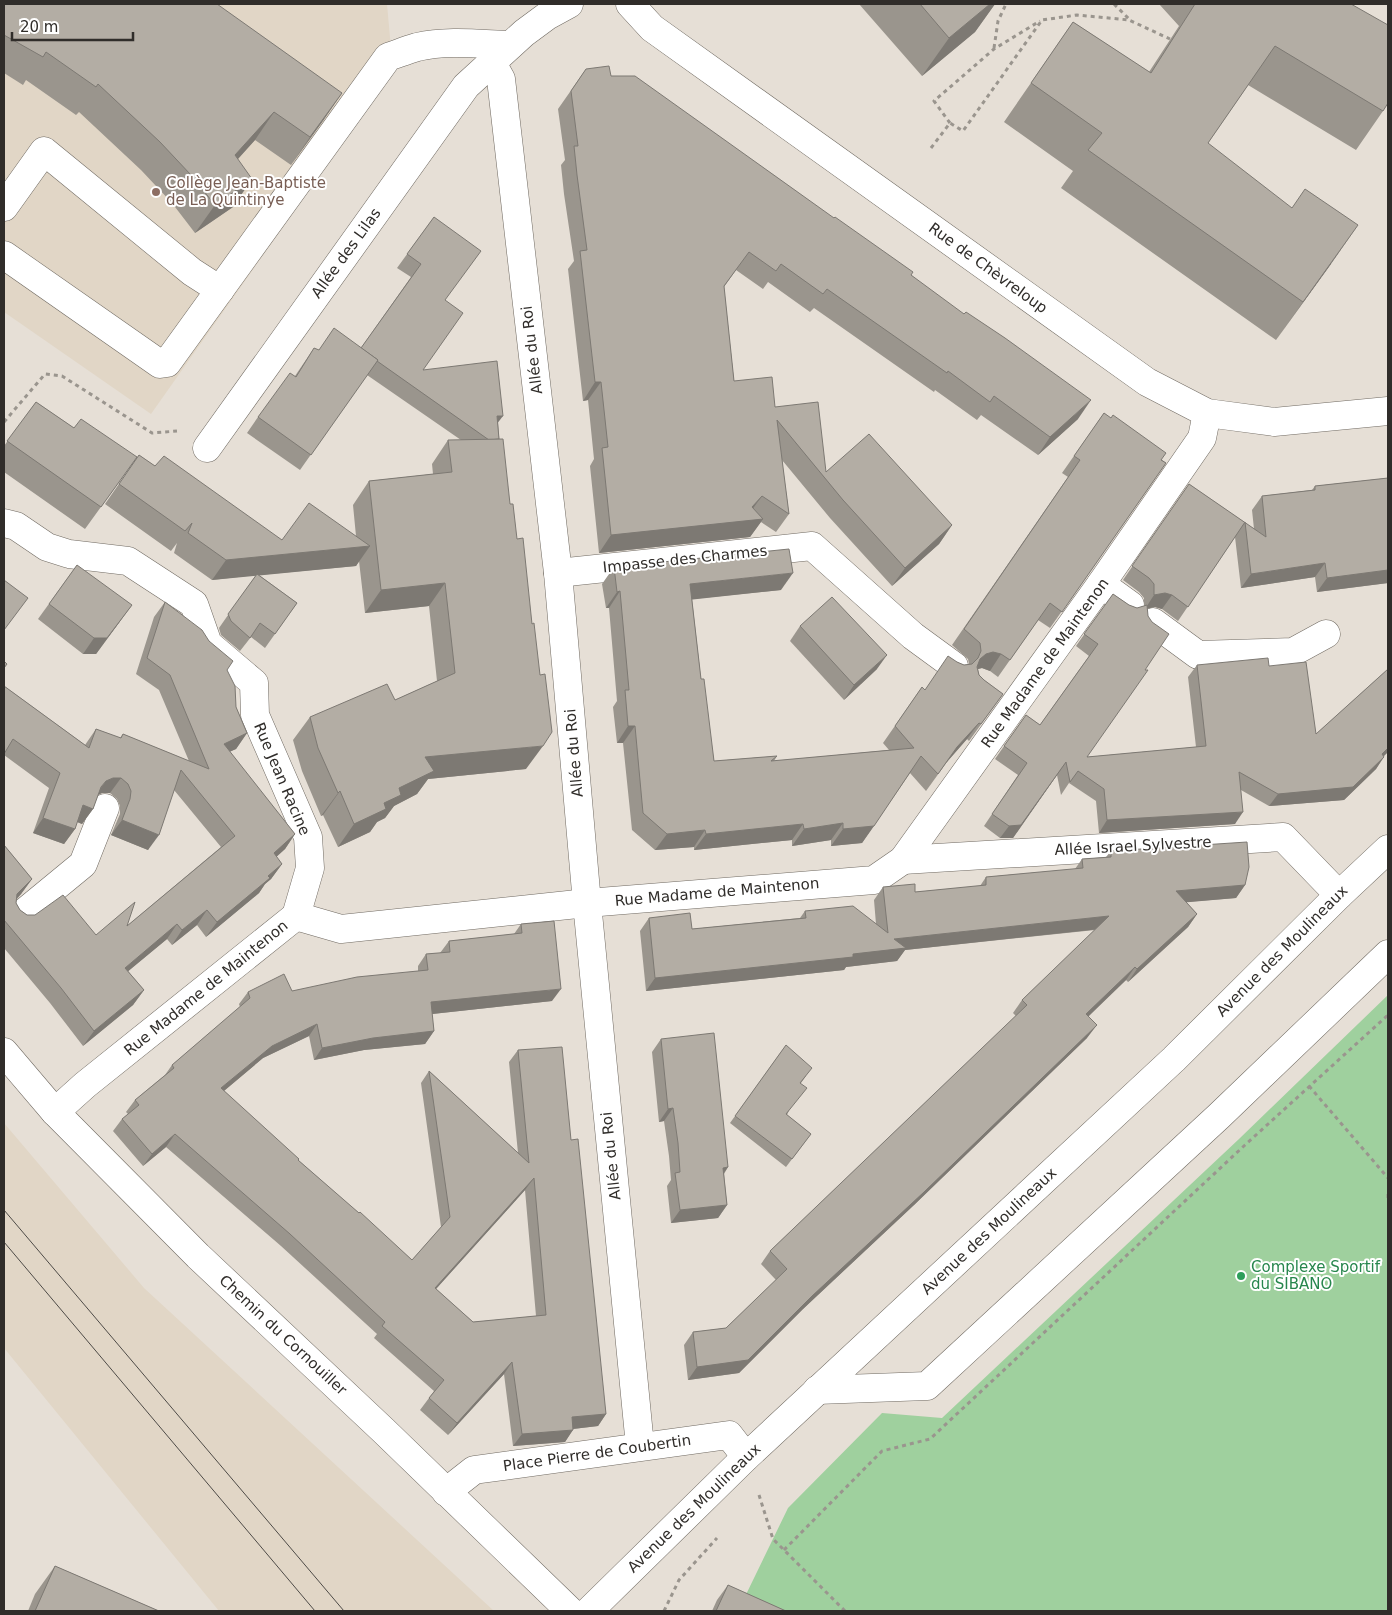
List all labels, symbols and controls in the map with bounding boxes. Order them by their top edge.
scale bar [12,10,134,42]
text: 20 m [20,18,58,36]
place label: Collège Jean-Baptiste de La Quintinye [166,174,326,209]
marker: Collège Jean-Baptiste de La Quintinye [150,186,162,198]
street label: Allée des Lilas [307,204,385,302]
street label: Rue de Chèvreloup [925,219,1051,317]
street label: Allée du Roi [518,305,546,395]
street label: Impasse des Charmes [602,541,768,577]
street label: Rue Madame de Maintenon [977,575,1113,751]
street label: Allée du Roi [561,708,587,798]
street label: Rue Jean Racine [250,720,314,838]
street label: Allée Israel Sylvestre [1054,833,1212,859]
street label: Rue Madame de Maintenon [614,874,820,910]
street label: Avenue des Moulineaux [1213,882,1351,1020]
street label: Rue Madame de Maintenon [121,916,291,1060]
street label: Allée du Roi [597,1111,625,1201]
street label: Avenue des Moulineaux [918,1164,1060,1298]
place label: Complexe Sportif du SIBANO [1251,1258,1381,1293]
marker: Complexe Sportif du SIBANO [1235,1270,1247,1282]
street label: Chemin du Cornouiller [216,1271,351,1399]
street label: Place Pierre de Coubertin [502,1431,692,1475]
street label: Avenue des Moulineaux [624,1440,764,1576]

